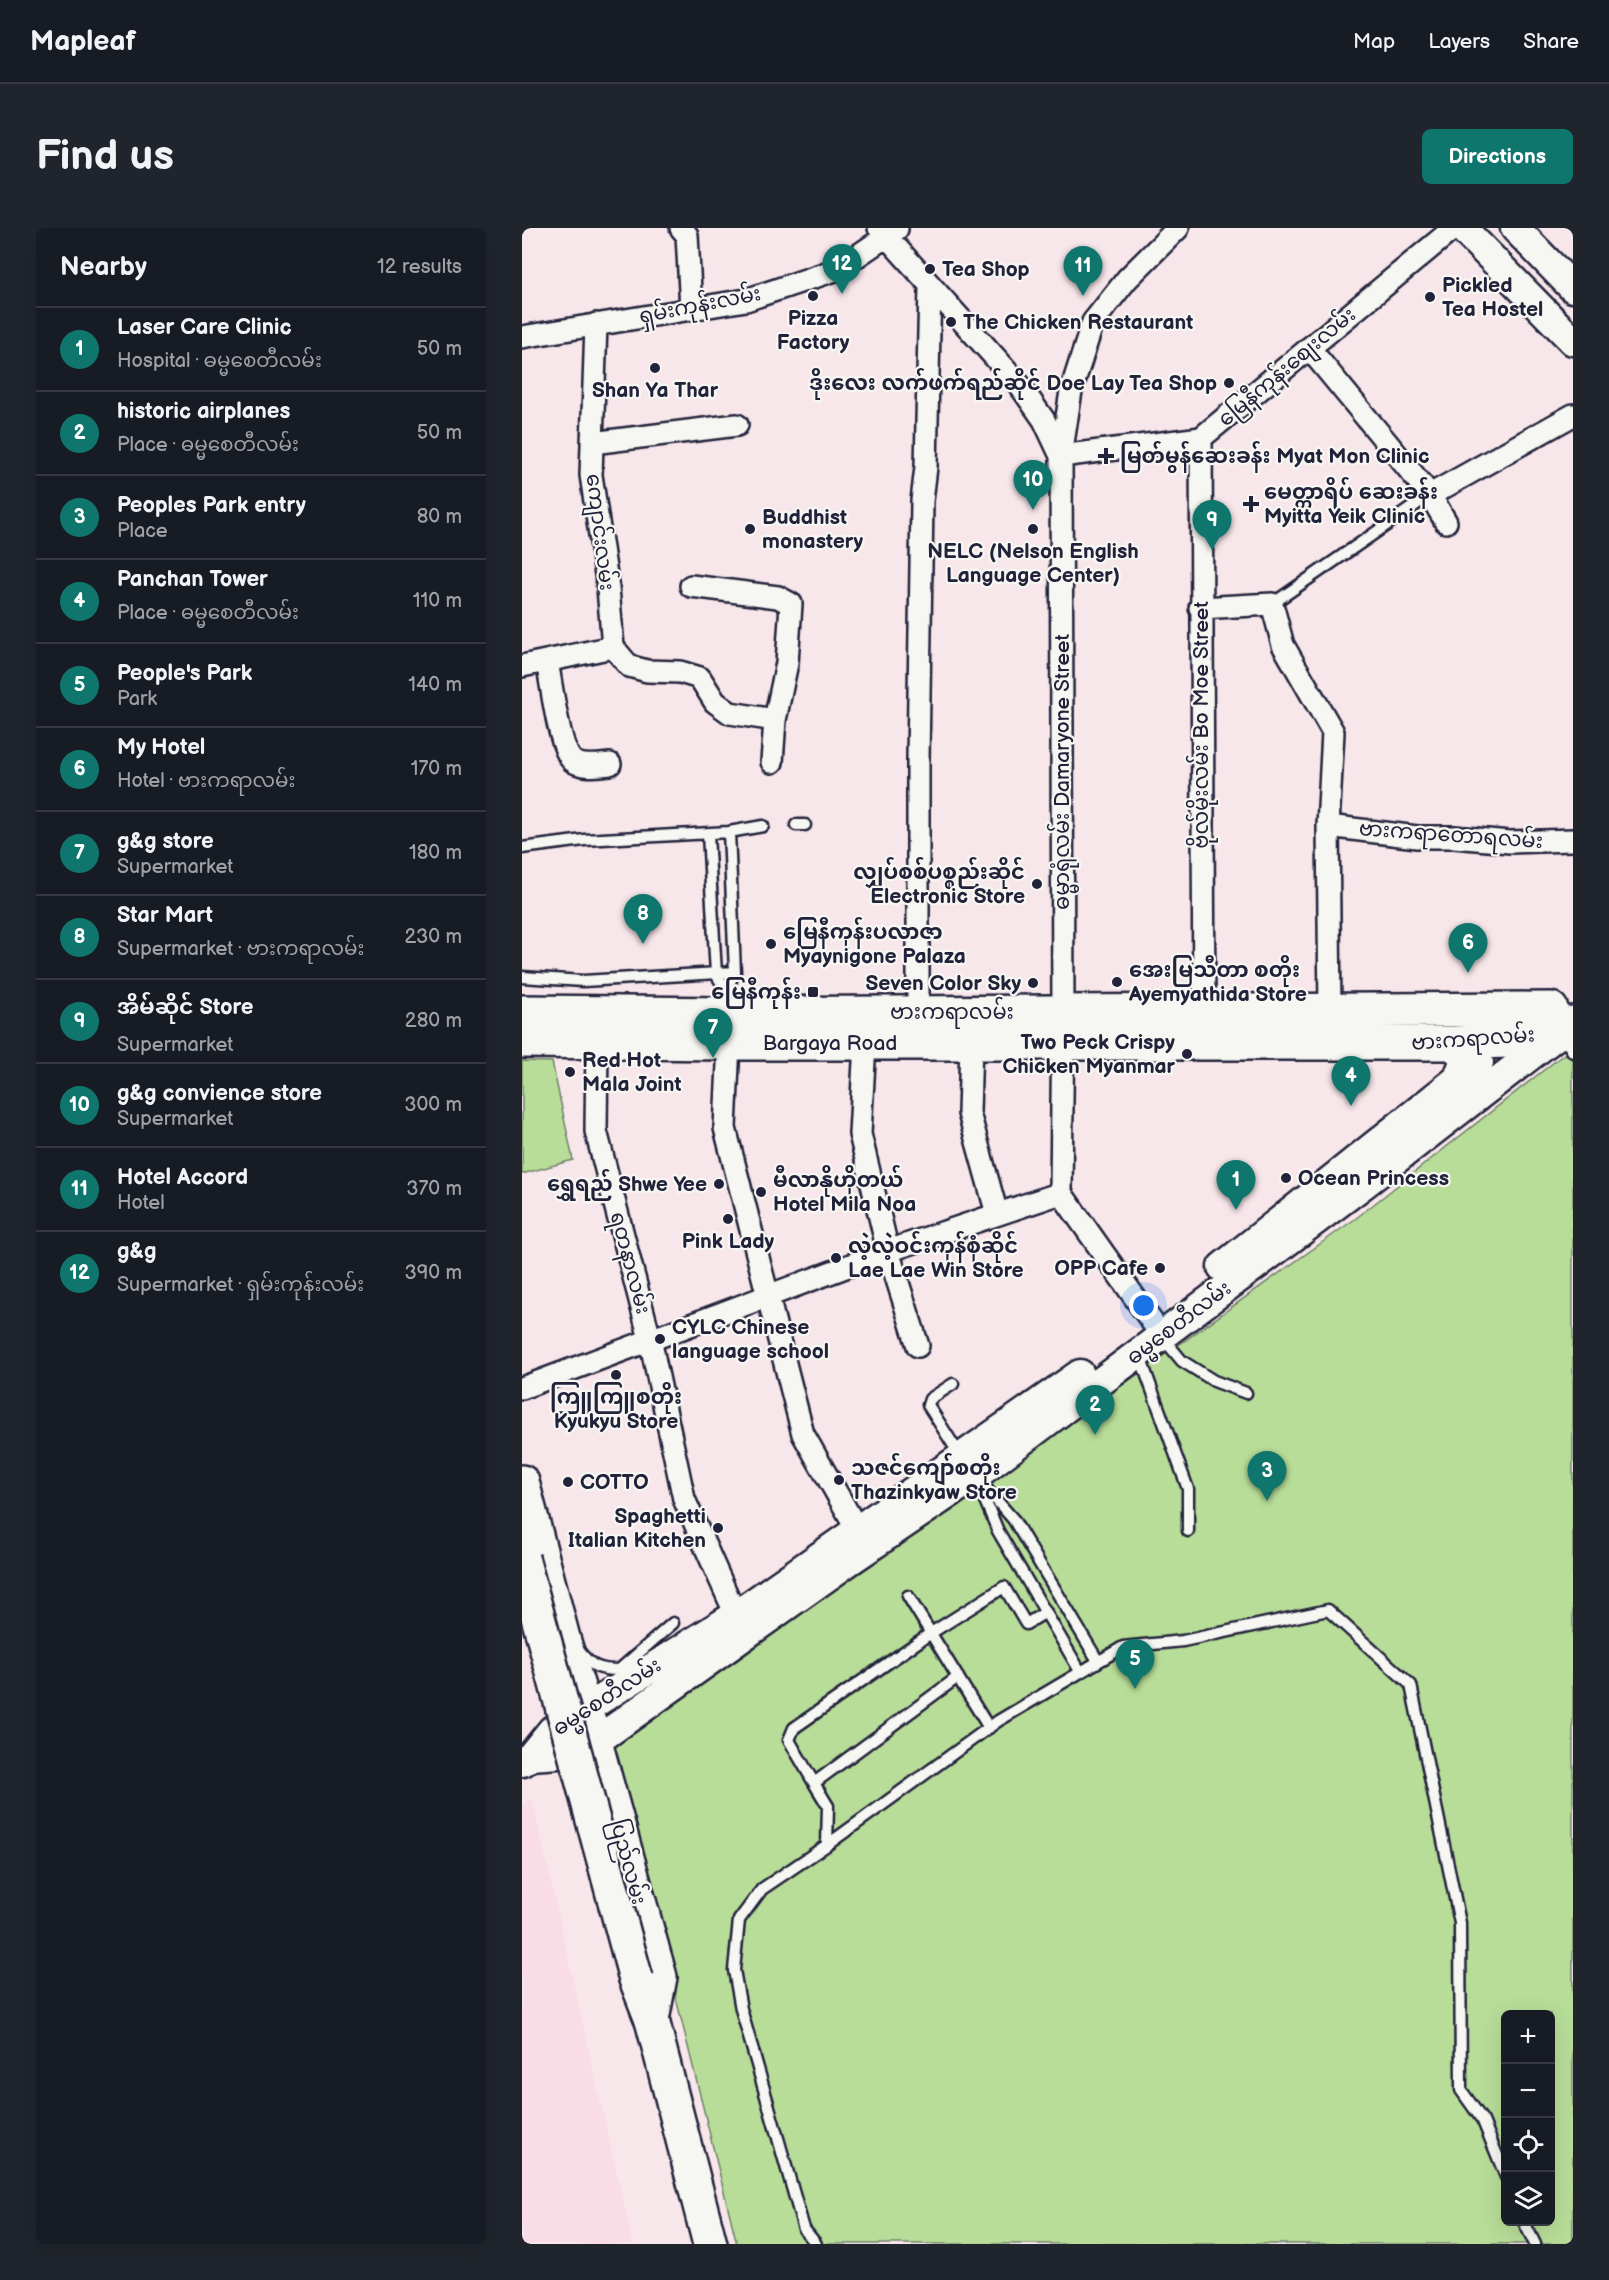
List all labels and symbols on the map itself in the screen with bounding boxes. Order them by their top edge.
pin: 12 [822,244,862,294]
pin: 11 [1064,247,1102,296]
place label: Tea Shop [942,257,1030,282]
marker: Tea Shop [923,262,937,276]
place label: Pickled Tea Hostel [1442,273,1543,322]
street label: ရှမ်းကုန်းလမ်း [636,277,764,333]
marker: Pizza Factory [806,289,820,303]
marker: Pickled Tea Hostel [1423,290,1437,304]
street label: မြေနီကုန်းစျေးလမ်း [1211,299,1364,436]
place label: Pizza Factory [777,306,850,355]
place label: The Chicken Restaurant [963,310,1193,335]
marker: The Chicken Restaurant [944,315,958,329]
marker: Shan Ya Thar [648,361,662,375]
place label: ဒိုးလေး လက်ဖက်ရည်ဆိုင် Doe Lay Tea Shop [809,367,1217,400]
marker: ဒိုးလေး လက်ဖက်ရည်ဆိုင် Doe Lay Tea Shop [1222,376,1236,390]
place label: Shan Ya Thar [592,378,719,403]
place label: မြတ်မွန်ဆေးခန်း Myat Mon Clinic [1120,440,1429,473]
marker: မြတ်မွန်ဆေးခန်း Myat Mon Clinic [1097,447,1115,465]
pin: 10 [1014,460,1052,510]
street label: ကျောင်းလမ်း [575,472,624,592]
place label: မေတ္တာရိပ် ဆေးခန်း Myitta Yeik Clinic [1264,476,1438,529]
marker: မေတ္တာရိပ် ဆေးခန်း Myitta Yeik Clinic [1242,495,1260,513]
pin: 9 [1192,500,1232,550]
place label: Buddhist monastery [762,505,864,554]
marker: Buddhist monastery [743,522,757,536]
marker: NELC (Nelson English Language Center) [1026,522,1040,536]
place label: NELC (Nelson English Language Center) [927,539,1139,588]
street label: ဗိုလ်မိုးလမ်း Bo Moe Street [1185,601,1218,849]
street label: ဓမ္မာရုံလမ်း Damaryone Street [1046,634,1079,910]
street label: ဗားကရာတောရလမ်း [1358,812,1544,858]
place label: လျှပ်စစ်ပစ္စည်းဆိုင် Electronic Store [853,856,1025,909]
marker: လျှပ်စစ်ပစ္စည်းဆိုင် Electronic Store [1030,877,1044,891]
pin: 8 [624,894,662,944]
place label: မြေနီကုန်းပလာဇာ Myaynigone Palaza [783,916,966,969]
pin: 6 [1448,924,1488,973]
marker: မြေနီကုန်းပလာဇာ Myaynigone Palaza [764,937,778,951]
place label: အေးမြသီတာ စတိုး Ayemyathida Store [1128,954,1307,1007]
place label: Seven Color Sky [866,971,1021,996]
marker: အေးမြသီတာ စတိုး Ayemyathida Store [1110,975,1124,989]
place label: မြေနီကုန်း [711,976,801,1009]
marker: Seven Color Sky [1026,976,1040,990]
marker: မြေနီကုန်း [806,985,820,999]
street label: ဗားကရာလမ်း [890,996,1014,1029]
pin: 7 [694,1008,732,1058]
street label: ဗားကရာလမ်း [1410,1018,1536,1060]
place label: Two Peck Crispy Chicken Myanmar [1002,1030,1176,1079]
street label: Bargaya Road [763,1031,897,1056]
marker: Two Peck Crispy Chicken Myanmar [1180,1047,1194,1061]
place label: Red Hot Mala Joint [582,1048,681,1097]
pin: 4 [1332,1056,1370,1106]
marker: Red Hot Mala Joint [563,1065,577,1079]
pin: 1 [1216,1160,1256,1210]
place label: မီလာနိုဟိုတယ် Hotel Mila Noa [773,1164,916,1217]
place label: Ocean Princess [1298,1166,1449,1191]
place label: ရွှေရည် Shwe Yee [547,1168,707,1201]
marker: Ocean Princess [1279,1171,1293,1185]
marker: ရွှေရည် Shwe Yee [712,1177,726,1191]
marker: မီလာနိုဟိုတယ် Hotel Mila Noa [754,1185,768,1199]
street label: ရတနာလမ်း [601,1208,659,1318]
marker: Pink Lady [721,1212,735,1226]
place label: Pink Lady [682,1229,775,1254]
place label: လဲ့လဲ့ဝင်းကုန်စုံဆိုင် Lae Lae Win Store [848,1230,1024,1283]
marker: လဲ့လဲ့ဝင်းကုန်စုံဆိုင် Lae Lae Win Store [829,1251,843,1265]
place label: OPP Cafe [1054,1256,1148,1281]
marker: OPP Cafe [1153,1261,1167,1275]
street label: ဓမ္မစေတီလမ်း [1119,1272,1239,1374]
your location [1129,1291,1158,1320]
place label: CYLC Chinese language school [672,1315,829,1364]
marker: CYLC Chinese language school [653,1332,667,1346]
marker: ကြူကြူစတိုး Kyukyu Store [609,1368,623,1382]
place label: ကြူကြူစတိုး Kyukyu Store [550,1381,682,1434]
pin: 2 [1076,1386,1114,1435]
place label: သဇင်ကျော်စတိုး Thazinkyaw Store [851,1452,1017,1505]
pin: 3 [1248,1452,1286,1501]
place label: COTTO [580,1470,649,1495]
marker: သဇင်ကျော်စတိုး Thazinkyaw Store [832,1473,846,1487]
marker: COTTO [561,1475,575,1489]
place label: Spaghetti Italian Kitchen [568,1504,706,1553]
marker: Spaghetti Italian Kitchen [711,1521,725,1535]
pin: 5 [1116,1640,1154,1689]
street label: ဓမ္မစေတီလမ်း [546,1649,668,1745]
street label: ပြည်လမ်း [601,1816,655,1908]

